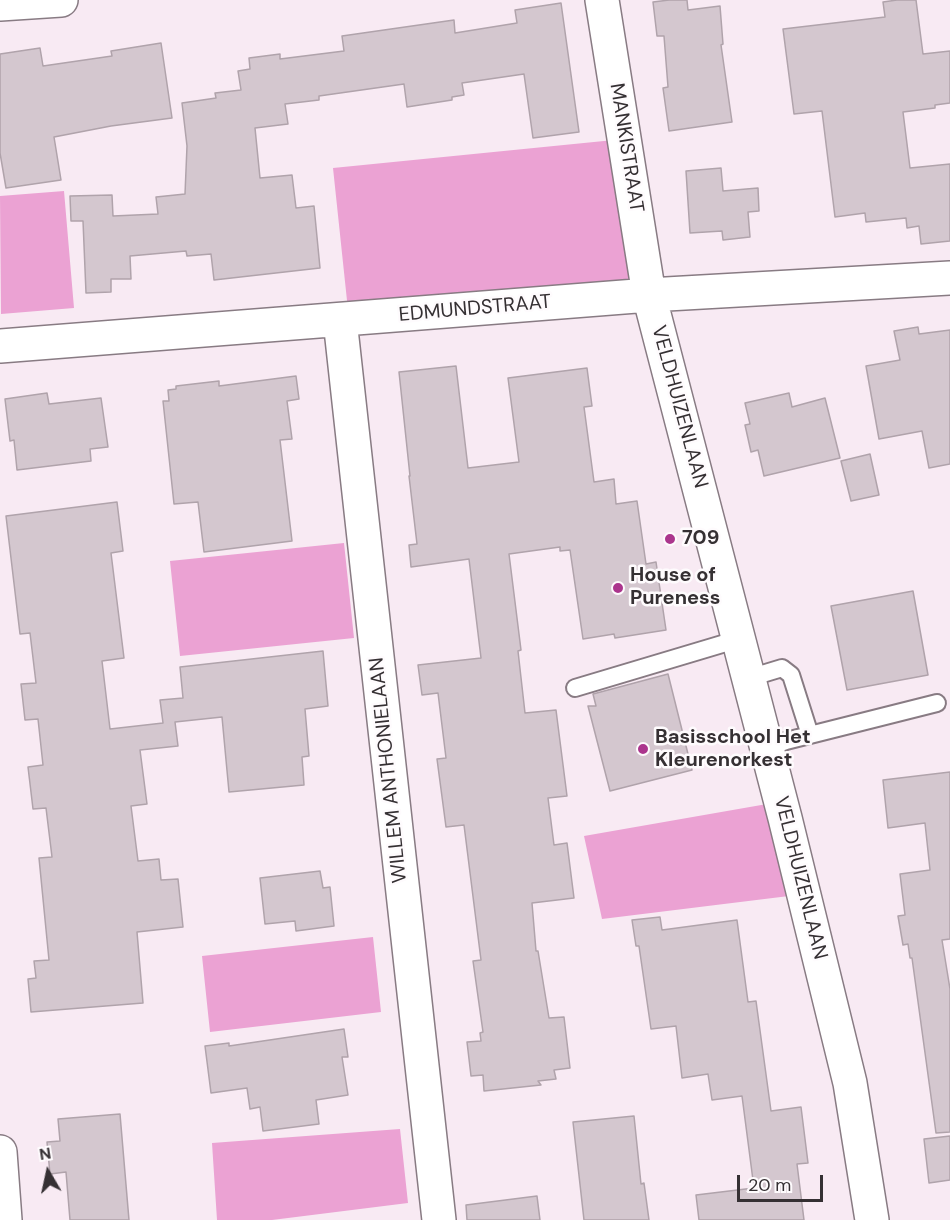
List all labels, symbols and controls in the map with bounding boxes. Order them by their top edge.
street label: MANKISTRAAT [604,82,648,214]
street label: EDMUNDSTRAAT [398,290,552,328]
street label: VELDHUIZENLAAN [646,323,712,491]
place label: 709 [682,527,719,551]
marker: 709 [663,532,677,546]
place label: House of Pureness [630,564,720,611]
marker: House of Pureness [611,581,625,595]
street label: WILLEM ANTHONIELAAN [365,656,413,884]
place label: Basisschool Het Kleurenorkest [655,726,811,773]
marker: Basisschool Het Kleurenorkest [636,742,650,756]
street label: VELDHUIZENLAAN [768,794,832,962]
north arrow [18,1142,78,1202]
text: N [38,1142,53,1165]
scale bar [740,1163,826,1201]
text: 20 m [748,1173,791,1197]

